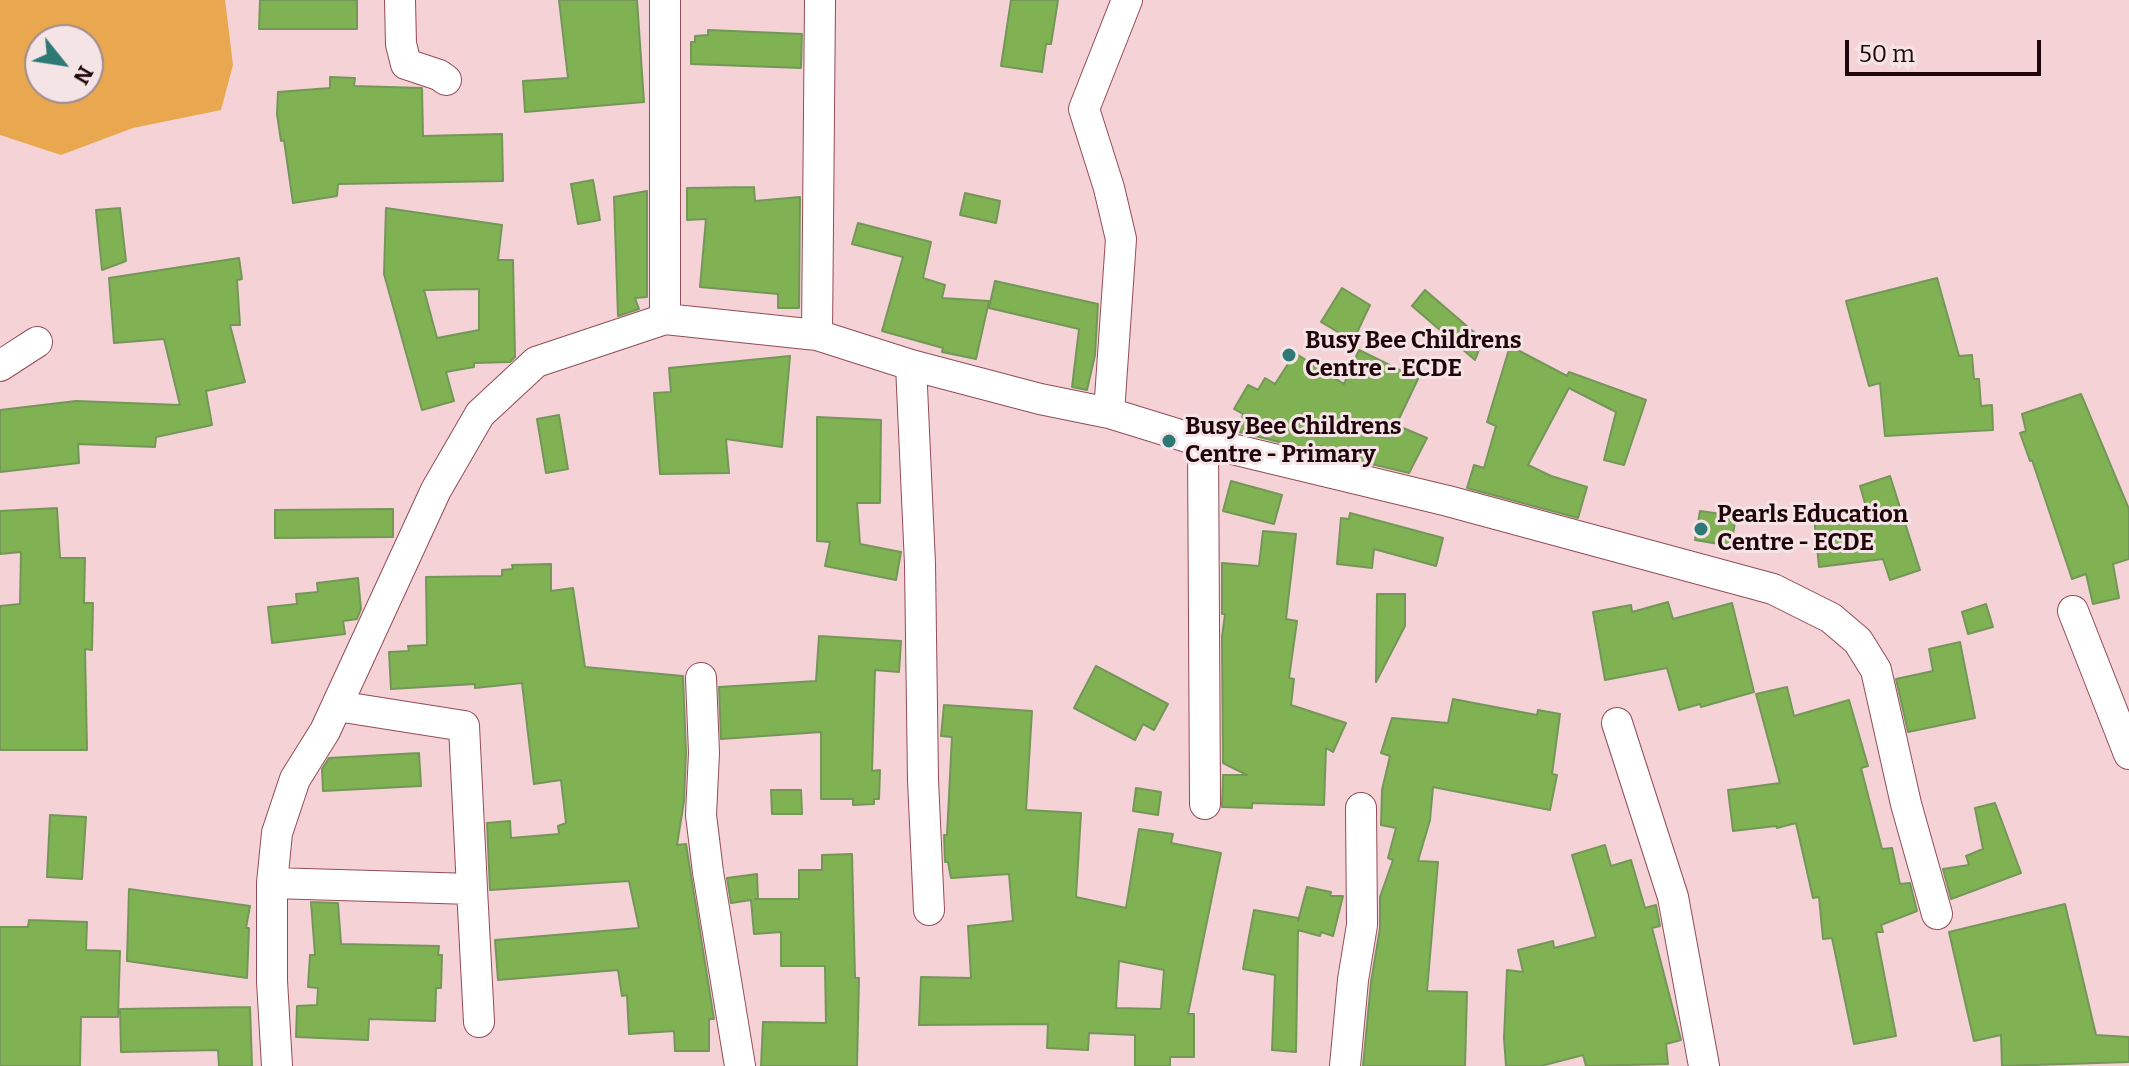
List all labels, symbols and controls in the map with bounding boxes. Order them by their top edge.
north arrow [24,24,104,104]
scale bar [1849,24,2045,74]
text: 50 m [1859,40,1915,68]
text: N [68,61,99,89]
place label: Busy Bee Childrens Centre - ECDE [1305,327,1521,383]
marker: Busy Bee Childrens Centre - ECDE [1280,346,1298,364]
place label: Busy Bee Childrens Centre - Primary [1185,413,1401,469]
marker: Busy Bee Childrens Centre - Primary [1160,432,1178,450]
place label: Pearls Education Centre - ECDE [1717,501,1908,557]
marker: Pearls Education Centre - ECDE [1692,520,1710,538]

